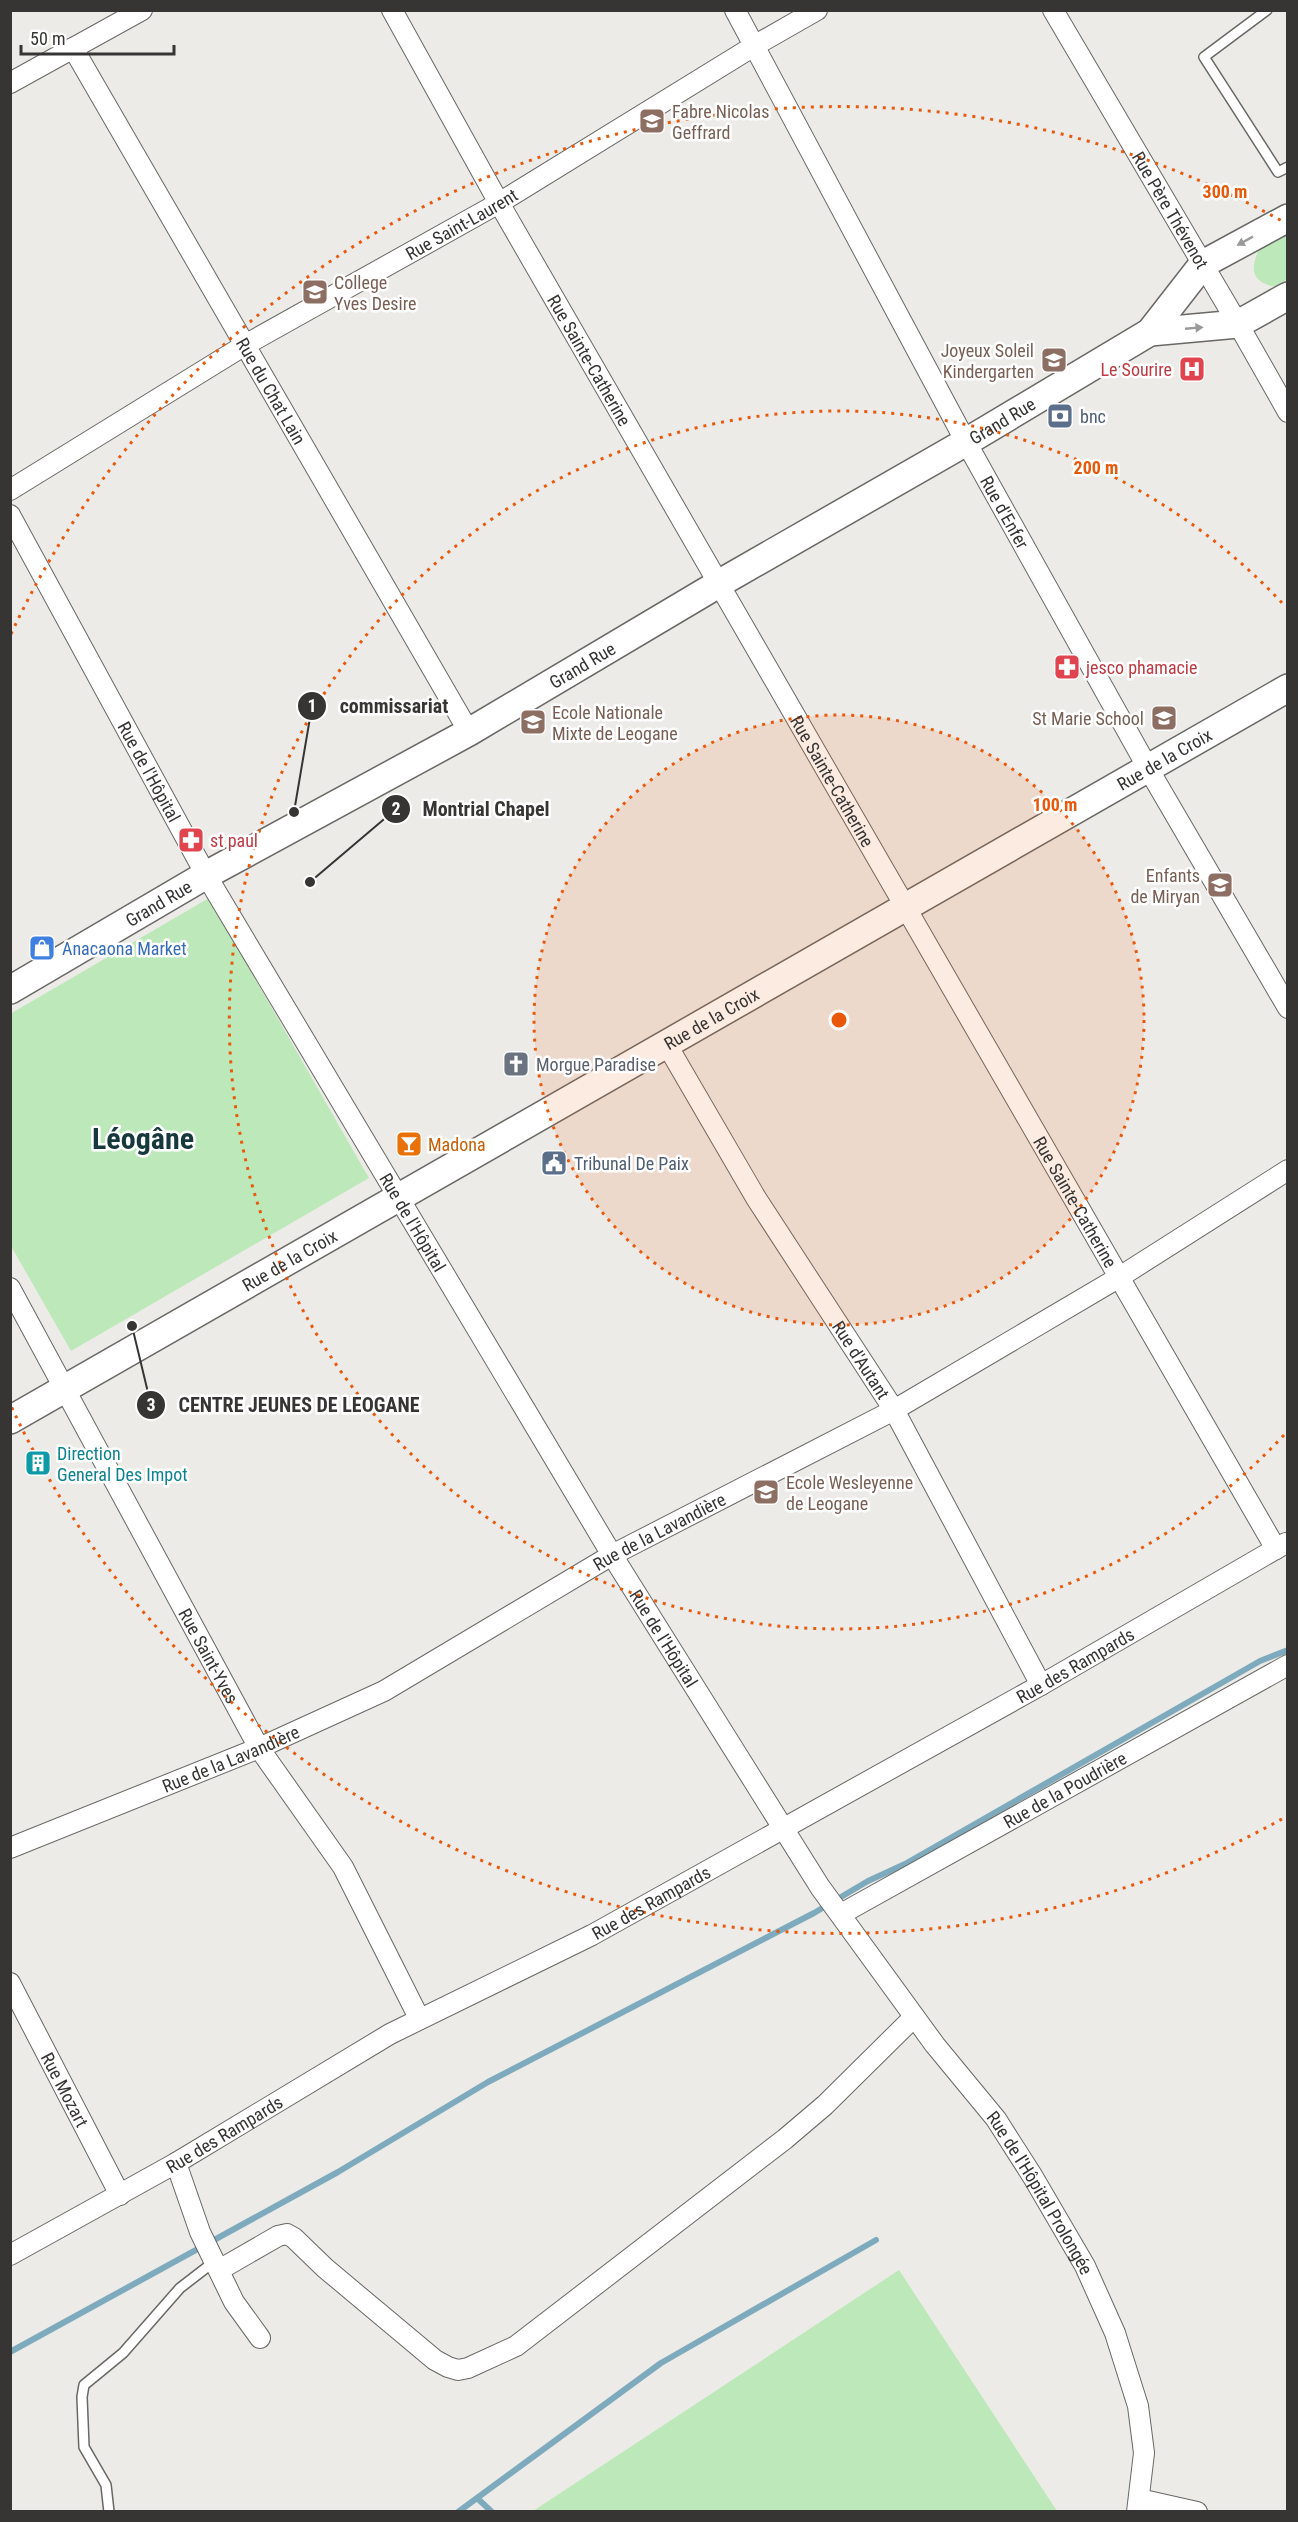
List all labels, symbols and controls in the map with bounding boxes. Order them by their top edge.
scale bar [21,18,174,56]
text: 50 m [30,28,65,49]
place label: Fabre Nicolas Geffrard [672,101,769,143]
school or university icon: Fabre Nicolas Geffrard [637,106,667,136]
street label: Rue Père Thévenot [1128,148,1213,272]
text: 300 m [1203,181,1247,202]
street label: Rue Saint-Laurent [402,184,521,264]
one-way arrow [1236,236,1253,246]
place label: College Yves Desire [334,272,416,314]
school or university icon: College Yves Desire [300,277,330,307]
street label: Rue Sainte-Catherine [544,291,636,429]
one-way arrow [1184,323,1203,333]
street label: Rue du Chat Lain [232,334,310,448]
place label: Joyeux Soleil Kindergarten [941,340,1034,382]
school or university icon: Joyeux Soleil Kindergarten [1039,345,1069,375]
hospital icon: Le Sourire [1177,354,1207,384]
place label: Le Sourire [1100,359,1172,380]
street label: Grand Rue [965,393,1039,448]
bank icon: bnc [1045,401,1075,431]
place label: bnc [1080,406,1106,427]
text: 200 m [1074,457,1118,478]
street label: Rue d'Enfer [976,472,1034,552]
street label: Grand Rue [545,637,619,693]
pharmacy icon: jesco phamacie [1052,652,1082,682]
place label: jesco phamacie [1085,657,1197,678]
callout: commissariat [297,687,460,725]
text: commissariat [340,694,448,718]
text: 1 [307,695,317,716]
place label: Ecole Nationale Mixte de Leogane [552,702,678,744]
school or university icon: St Marie School [1149,703,1179,733]
school or university icon: Ecole Nationale Mixte de Leogane [518,707,548,737]
place label: St Marie School [1032,708,1144,729]
street label: Rue Sainte-Catherine [787,712,879,850]
street label: Rue de l'Hôpital [114,718,185,825]
street label: Rue de la Croix [1113,723,1215,794]
callout: Montrial Chapel [381,790,562,828]
text: 100 m [1033,794,1077,815]
text: Montrial Chapel [422,797,550,821]
text: 2 [391,798,401,819]
pharmacy icon: st paul [176,825,206,855]
place label: st paul [210,830,258,851]
place label: Enfants de Miryan [1130,865,1200,907]
school or university icon: Enfants de Miryan [1205,870,1235,900]
street label: Grand Rue [122,875,195,930]
shop icon: Anacaona Market [27,933,57,963]
place label: Anacaona Market [62,938,187,959]
street label: Rue de la Croix [660,983,762,1054]
centre of rings [829,1010,849,1030]
church icon: Morgue Paradise [501,1049,531,1079]
place label: Morgue Paradise [536,1054,656,1075]
district label: Léogâne [92,1121,194,1156]
bar icon: Madona [394,1129,424,1159]
street label: Rue Sainte-Catherine [1030,1133,1122,1271]
place label: Madona [428,1134,486,1155]
public building icon: Tribunal De Paix [539,1148,569,1178]
place label: Tribunal De Paix [574,1153,689,1174]
street label: Rue de l'Hôpital [376,1169,451,1275]
street label: Rue de la Croix [238,1224,341,1295]
street label: Rue d'Autant [828,1317,894,1403]
callout: CENTRE JEUNES DE LEOGANE [136,1386,431,1424]
text: CENTRE JEUNES DE LEOGANE [179,1393,420,1417]
text: 3 [146,1394,156,1415]
place label: Direction General Des Impot [57,1443,188,1485]
building icon: Direction General Des Impot [23,1448,53,1478]
place label: Ecole Wesleyenne de Leogane [786,1472,913,1514]
school or university icon: Ecole Wesleyenne de Leogane [751,1477,781,1507]
street label: Rue de la Lavandière [589,1488,729,1574]
street label: Rue de l'Hôpital [626,1586,702,1691]
street label: Rue Saint-Yves [175,1604,243,1707]
street label: Rue des Rampards [1013,1623,1138,1707]
street label: Rue de la Lavandière [159,1721,302,1796]
street label: Rue de la Poudrière [999,1747,1130,1832]
street label: Rue des Rampards [588,1861,714,1944]
street label: Rue Mozart [37,2049,93,2130]
street label: Rue des Rampards [162,2091,286,2177]
street label: Rue de l'Hôpital Prolongée [983,2106,1098,2277]

